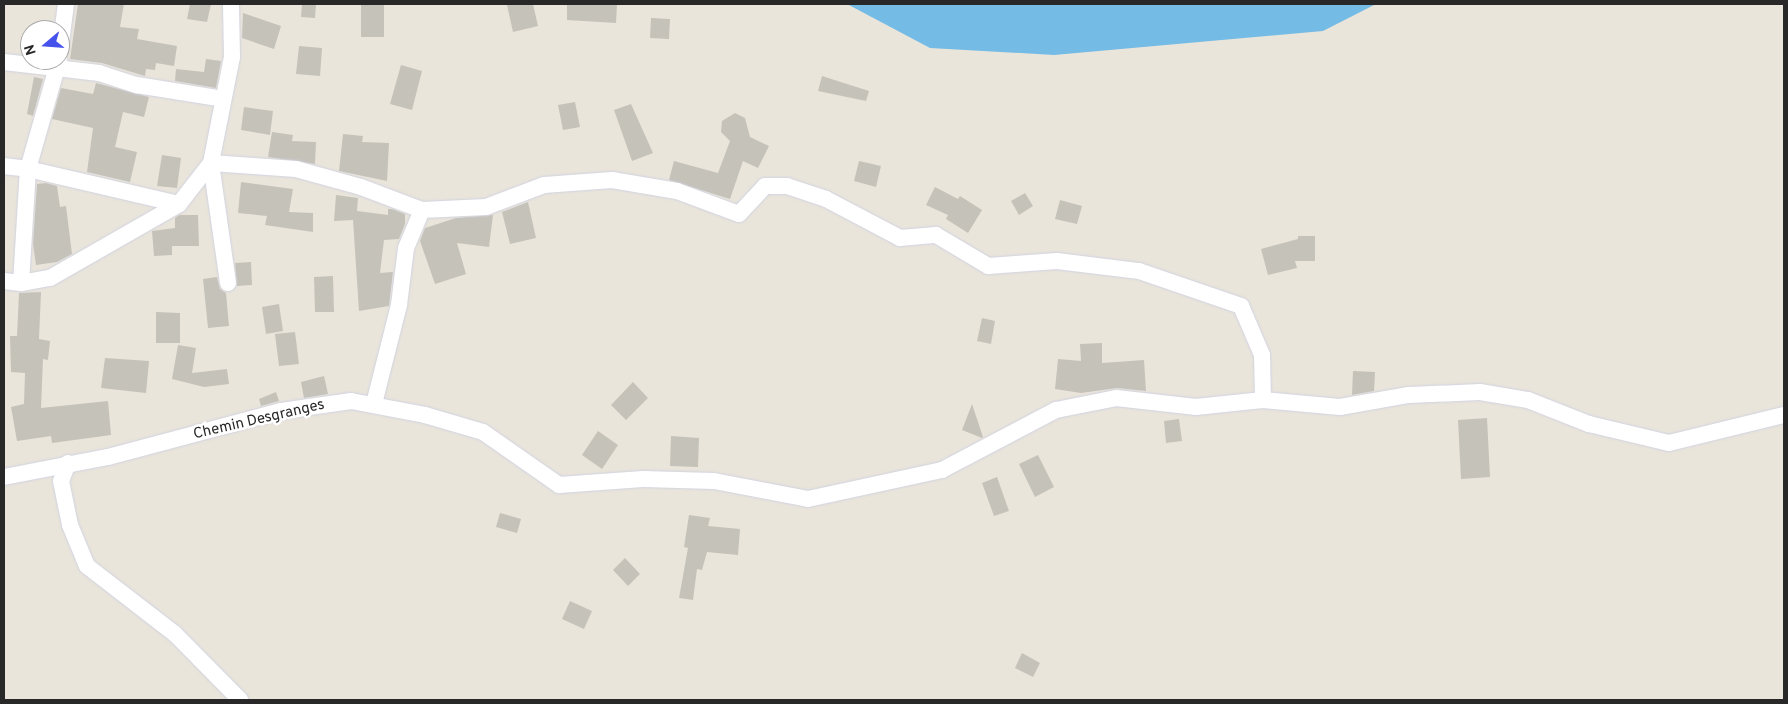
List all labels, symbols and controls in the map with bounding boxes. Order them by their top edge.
north arrow [20,20,70,70]
text: N [22,42,41,57]
street label: Chemin Desgranges [192,396,326,444]

